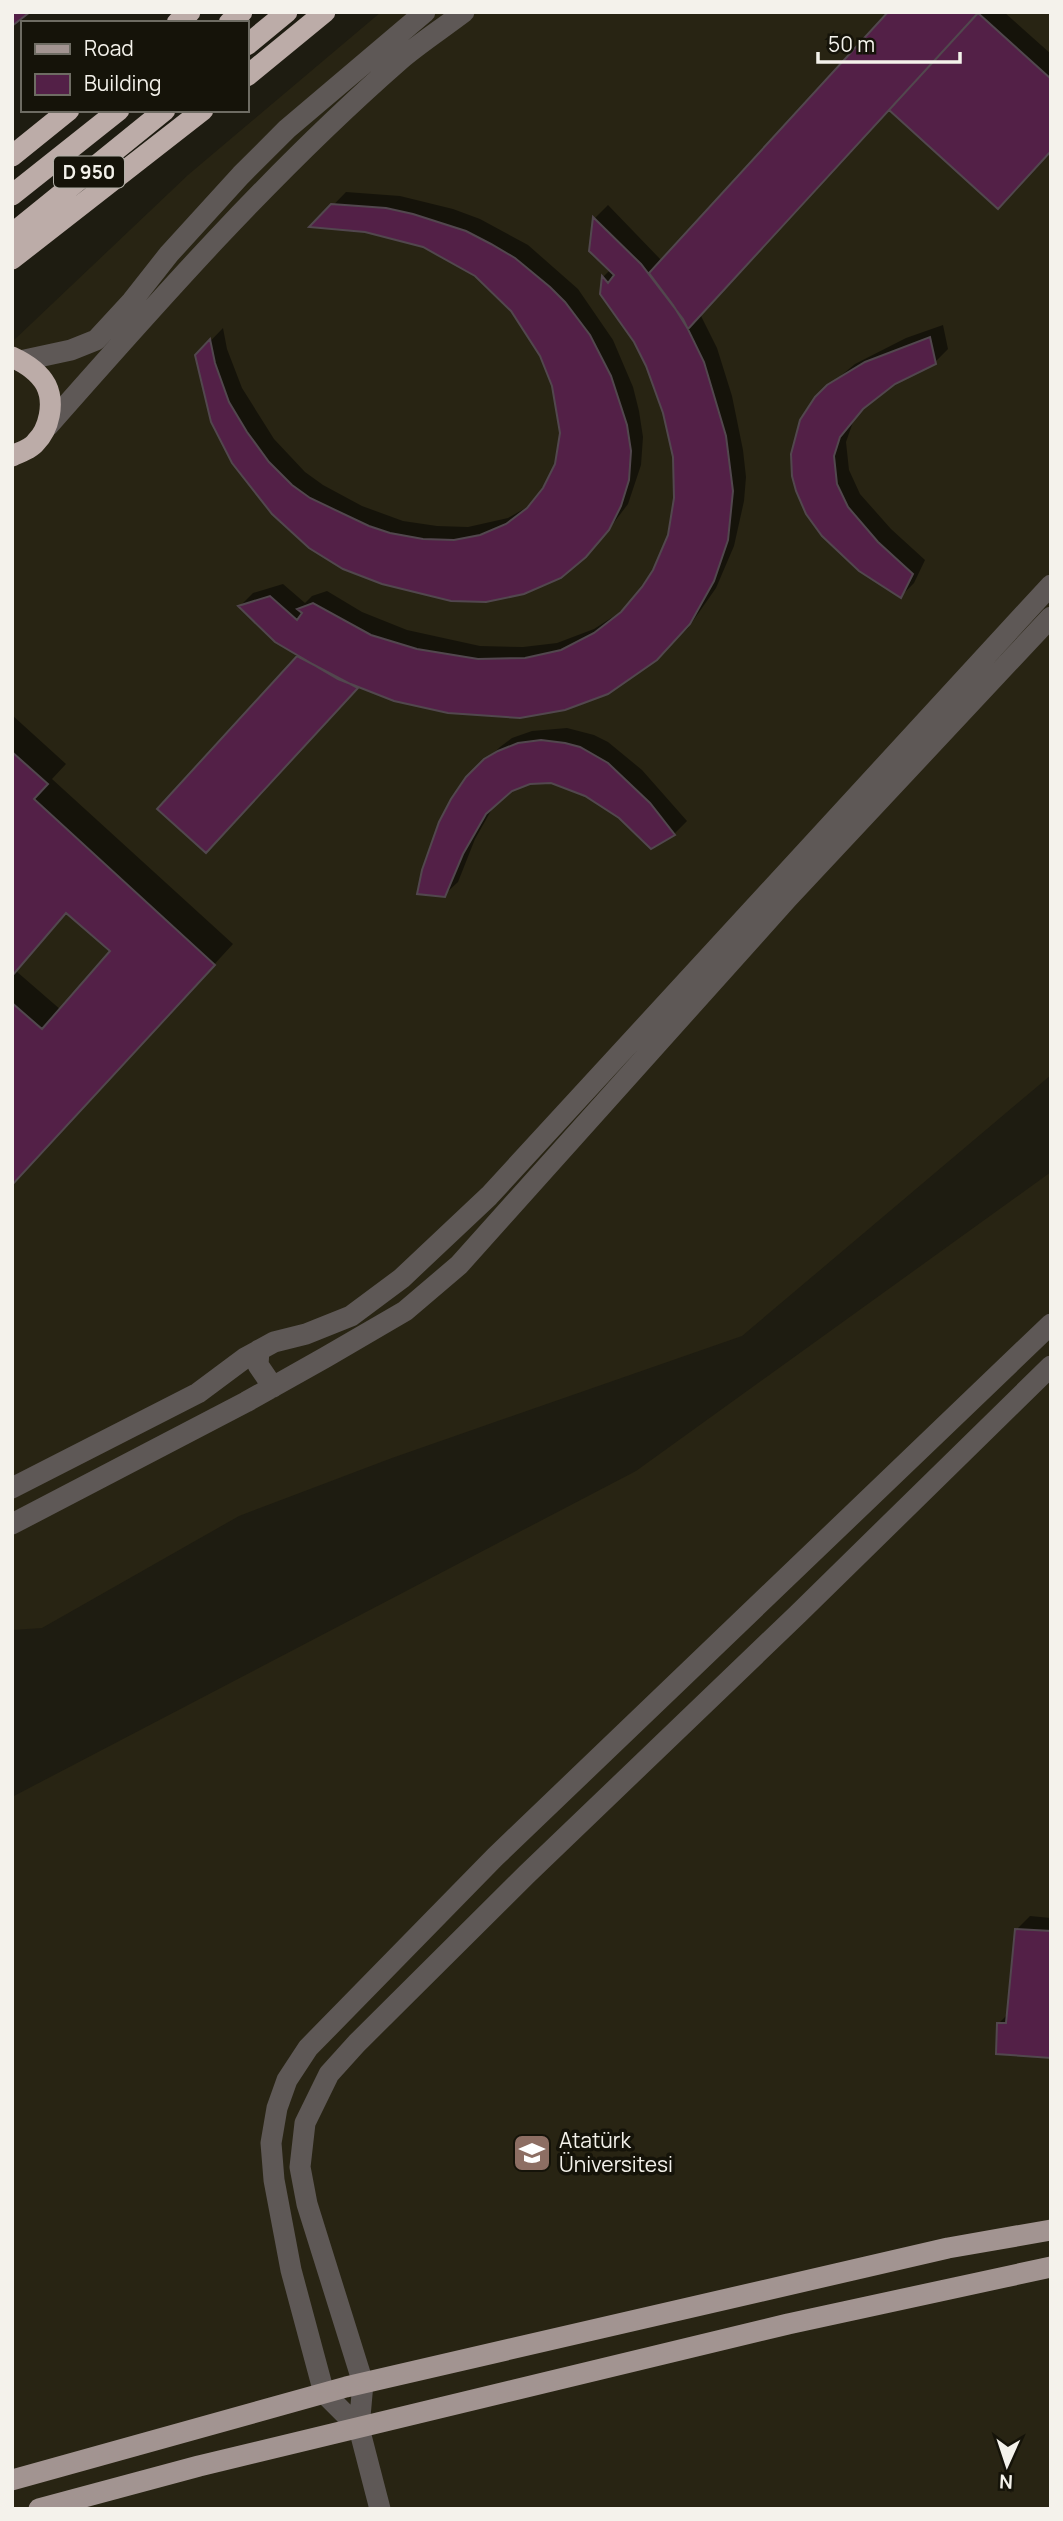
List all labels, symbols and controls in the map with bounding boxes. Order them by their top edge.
legend [21,21,248,112]
scale bar [818,21,960,65]
text: 50 m [828,30,875,58]
text: Road [84,34,134,62]
text: Building [84,69,161,97]
road number: D 950 [54,156,124,188]
place label: Atatürk Üniversitesi [559,2126,673,2178]
school or university icon: Atatürk Üniversitesi [511,2132,553,2174]
north arrow [972,2430,1042,2500]
text: N [999,2469,1014,2495]

